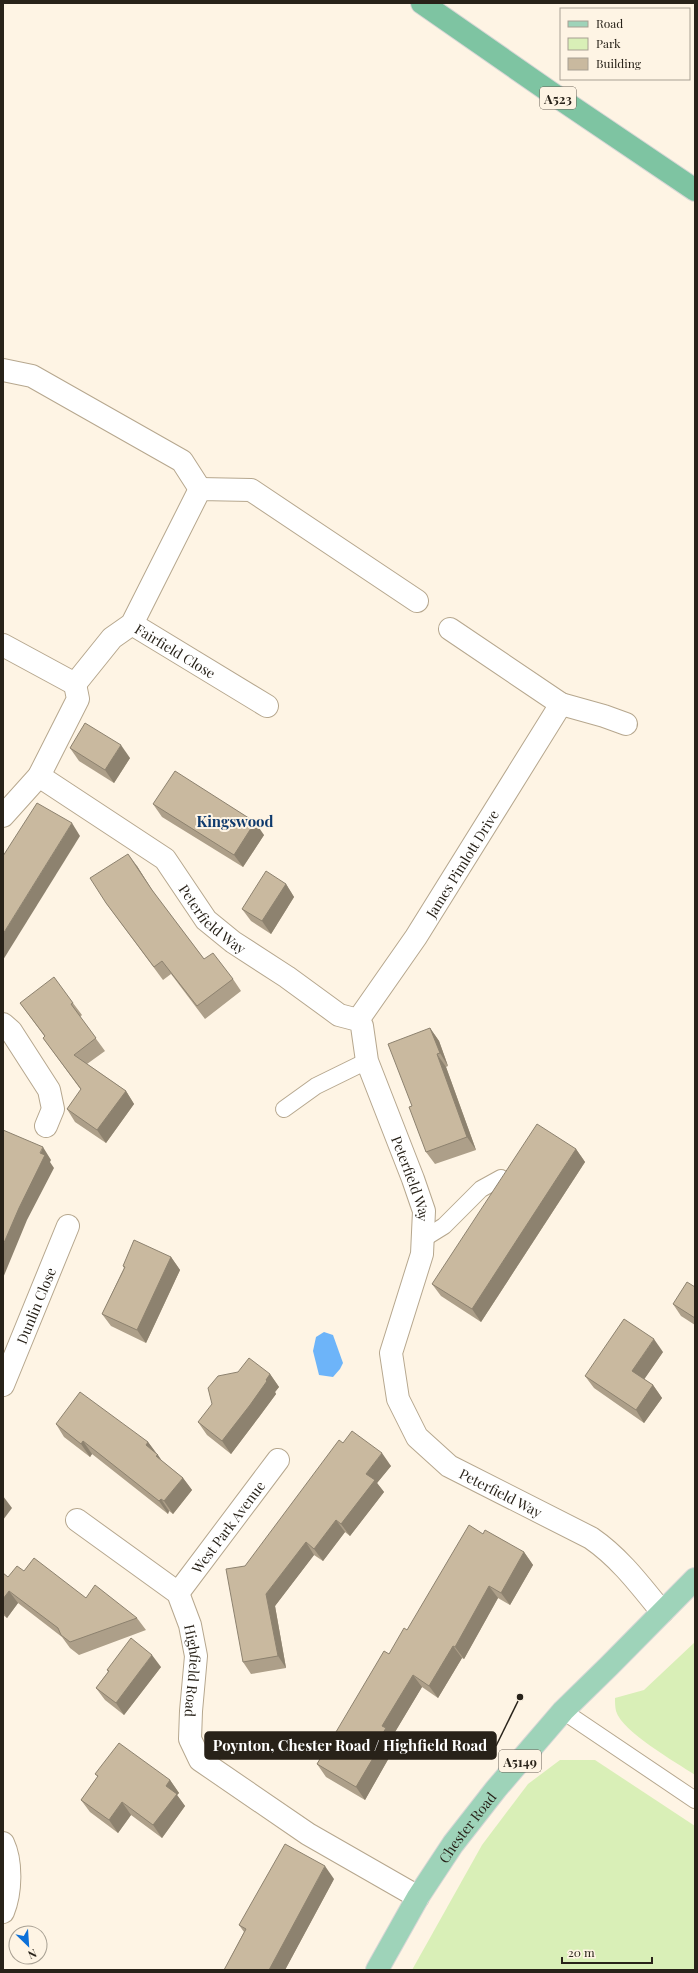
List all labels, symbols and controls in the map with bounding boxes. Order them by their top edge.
legend [560,8,690,80]
text: Road [596,15,623,31]
text: Park [596,35,621,51]
text: Building [596,55,642,71]
road number: A523 [540,87,576,109]
street label: Fairfield Close [132,619,219,682]
street label: James Pimlott Drive [421,806,503,922]
district label: Kingswood [196,811,274,831]
street label: Peterfield Way [175,880,250,958]
street label: Peterfield Way [387,1133,434,1222]
street label: Dunlin Close [11,1264,60,1347]
street label: Peterfield Way [457,1464,546,1521]
street label: West Park Avenue [186,1477,269,1578]
street label: Highfield Road [181,1623,206,1718]
callout: Poynton, Chester Road / Highfield Road [205,1732,496,1759]
text: Poynton, Chester Road / Highfield Road [213,1735,487,1755]
road number: A5149 [499,1750,541,1772]
street label: Chester Road [434,1788,500,1866]
north arrow [8,1925,48,1965]
scale bar [562,1939,652,1965]
text: 20 m [568,1944,595,1960]
text: N [26,1946,39,1963]

